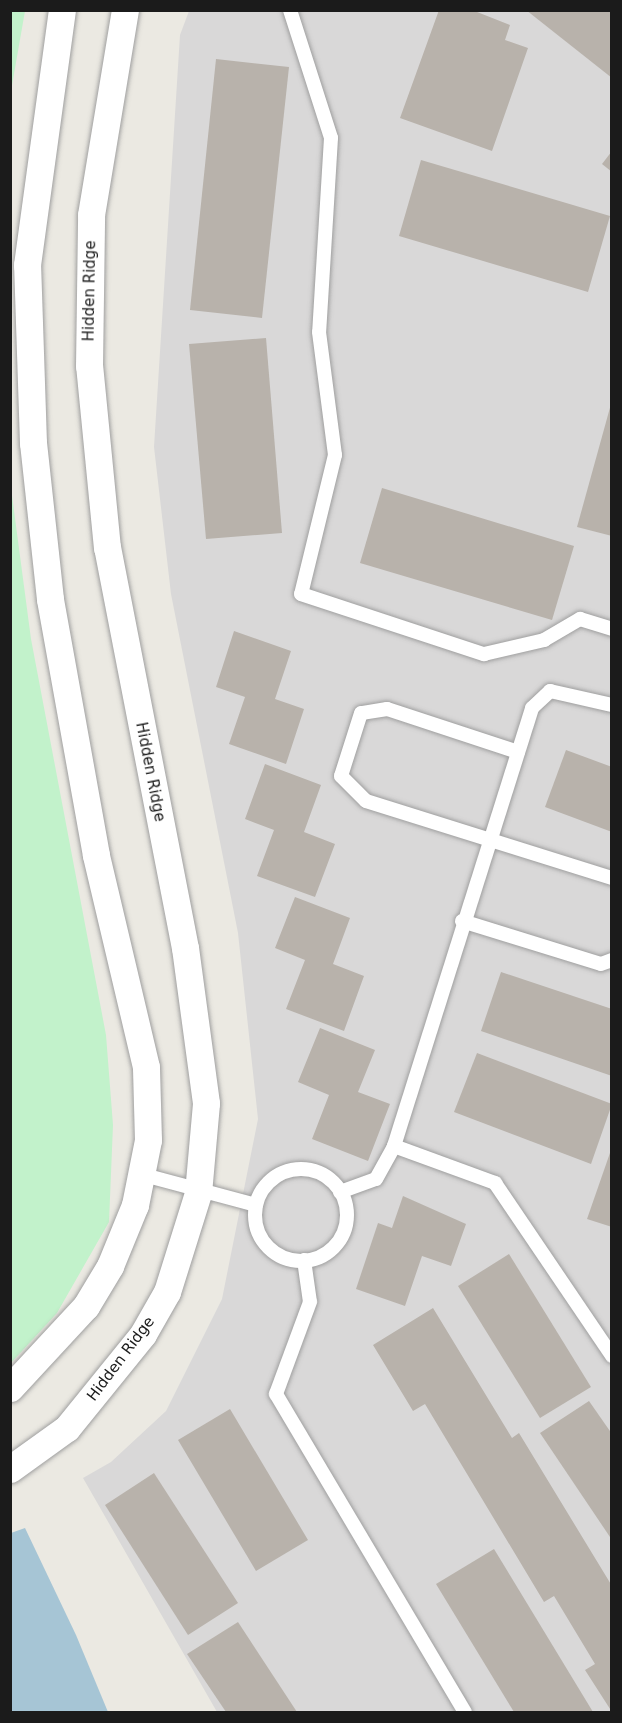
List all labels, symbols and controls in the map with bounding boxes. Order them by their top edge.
street label: Hidden Ridge [80,240,100,342]
street label: Hidden Ridge [132,721,168,823]
street label: Hidden Ridge [83,1313,159,1405]

